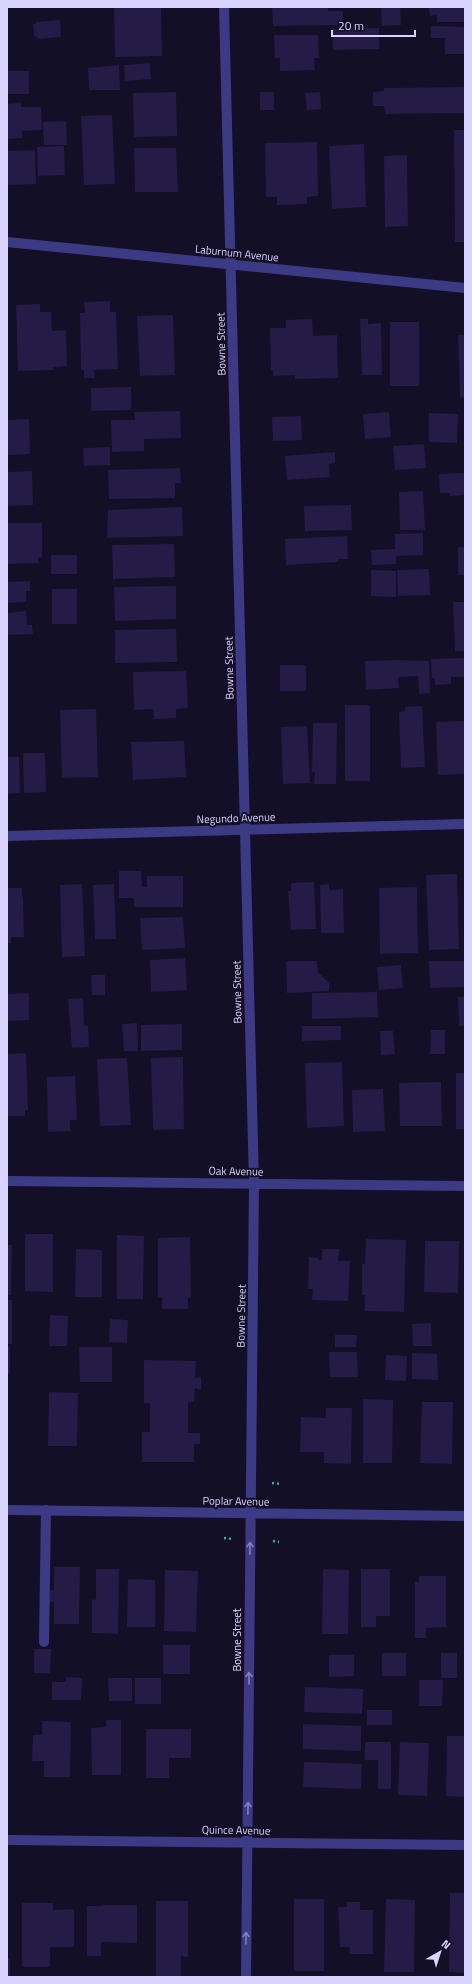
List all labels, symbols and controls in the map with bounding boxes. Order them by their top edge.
scale bar [332,12,415,38]
text: 20 m [338,16,364,35]
street label: Laburnum Avenue [194,241,280,265]
street label: Bowne Street [212,312,230,376]
street label: Bowne Street [220,636,238,700]
street label: Negundo Avenue [196,809,276,827]
street label: Bowne Street [228,960,246,1024]
street label: Oak Avenue [208,1163,264,1179]
street label: Bowne Street [232,1284,250,1348]
street label: Poplar Avenue [202,1492,270,1510]
one-way arrow [246,1542,254,1555]
street label: Bowne Street [229,1608,245,1672]
one-way arrow [245,1672,253,1685]
one-way arrow [244,1802,252,1815]
street label: Quince Avenue [202,1821,271,1839]
one-way arrow [242,1932,250,1945]
north arrow [420,1932,460,1972]
text: N [438,1936,454,1953]

